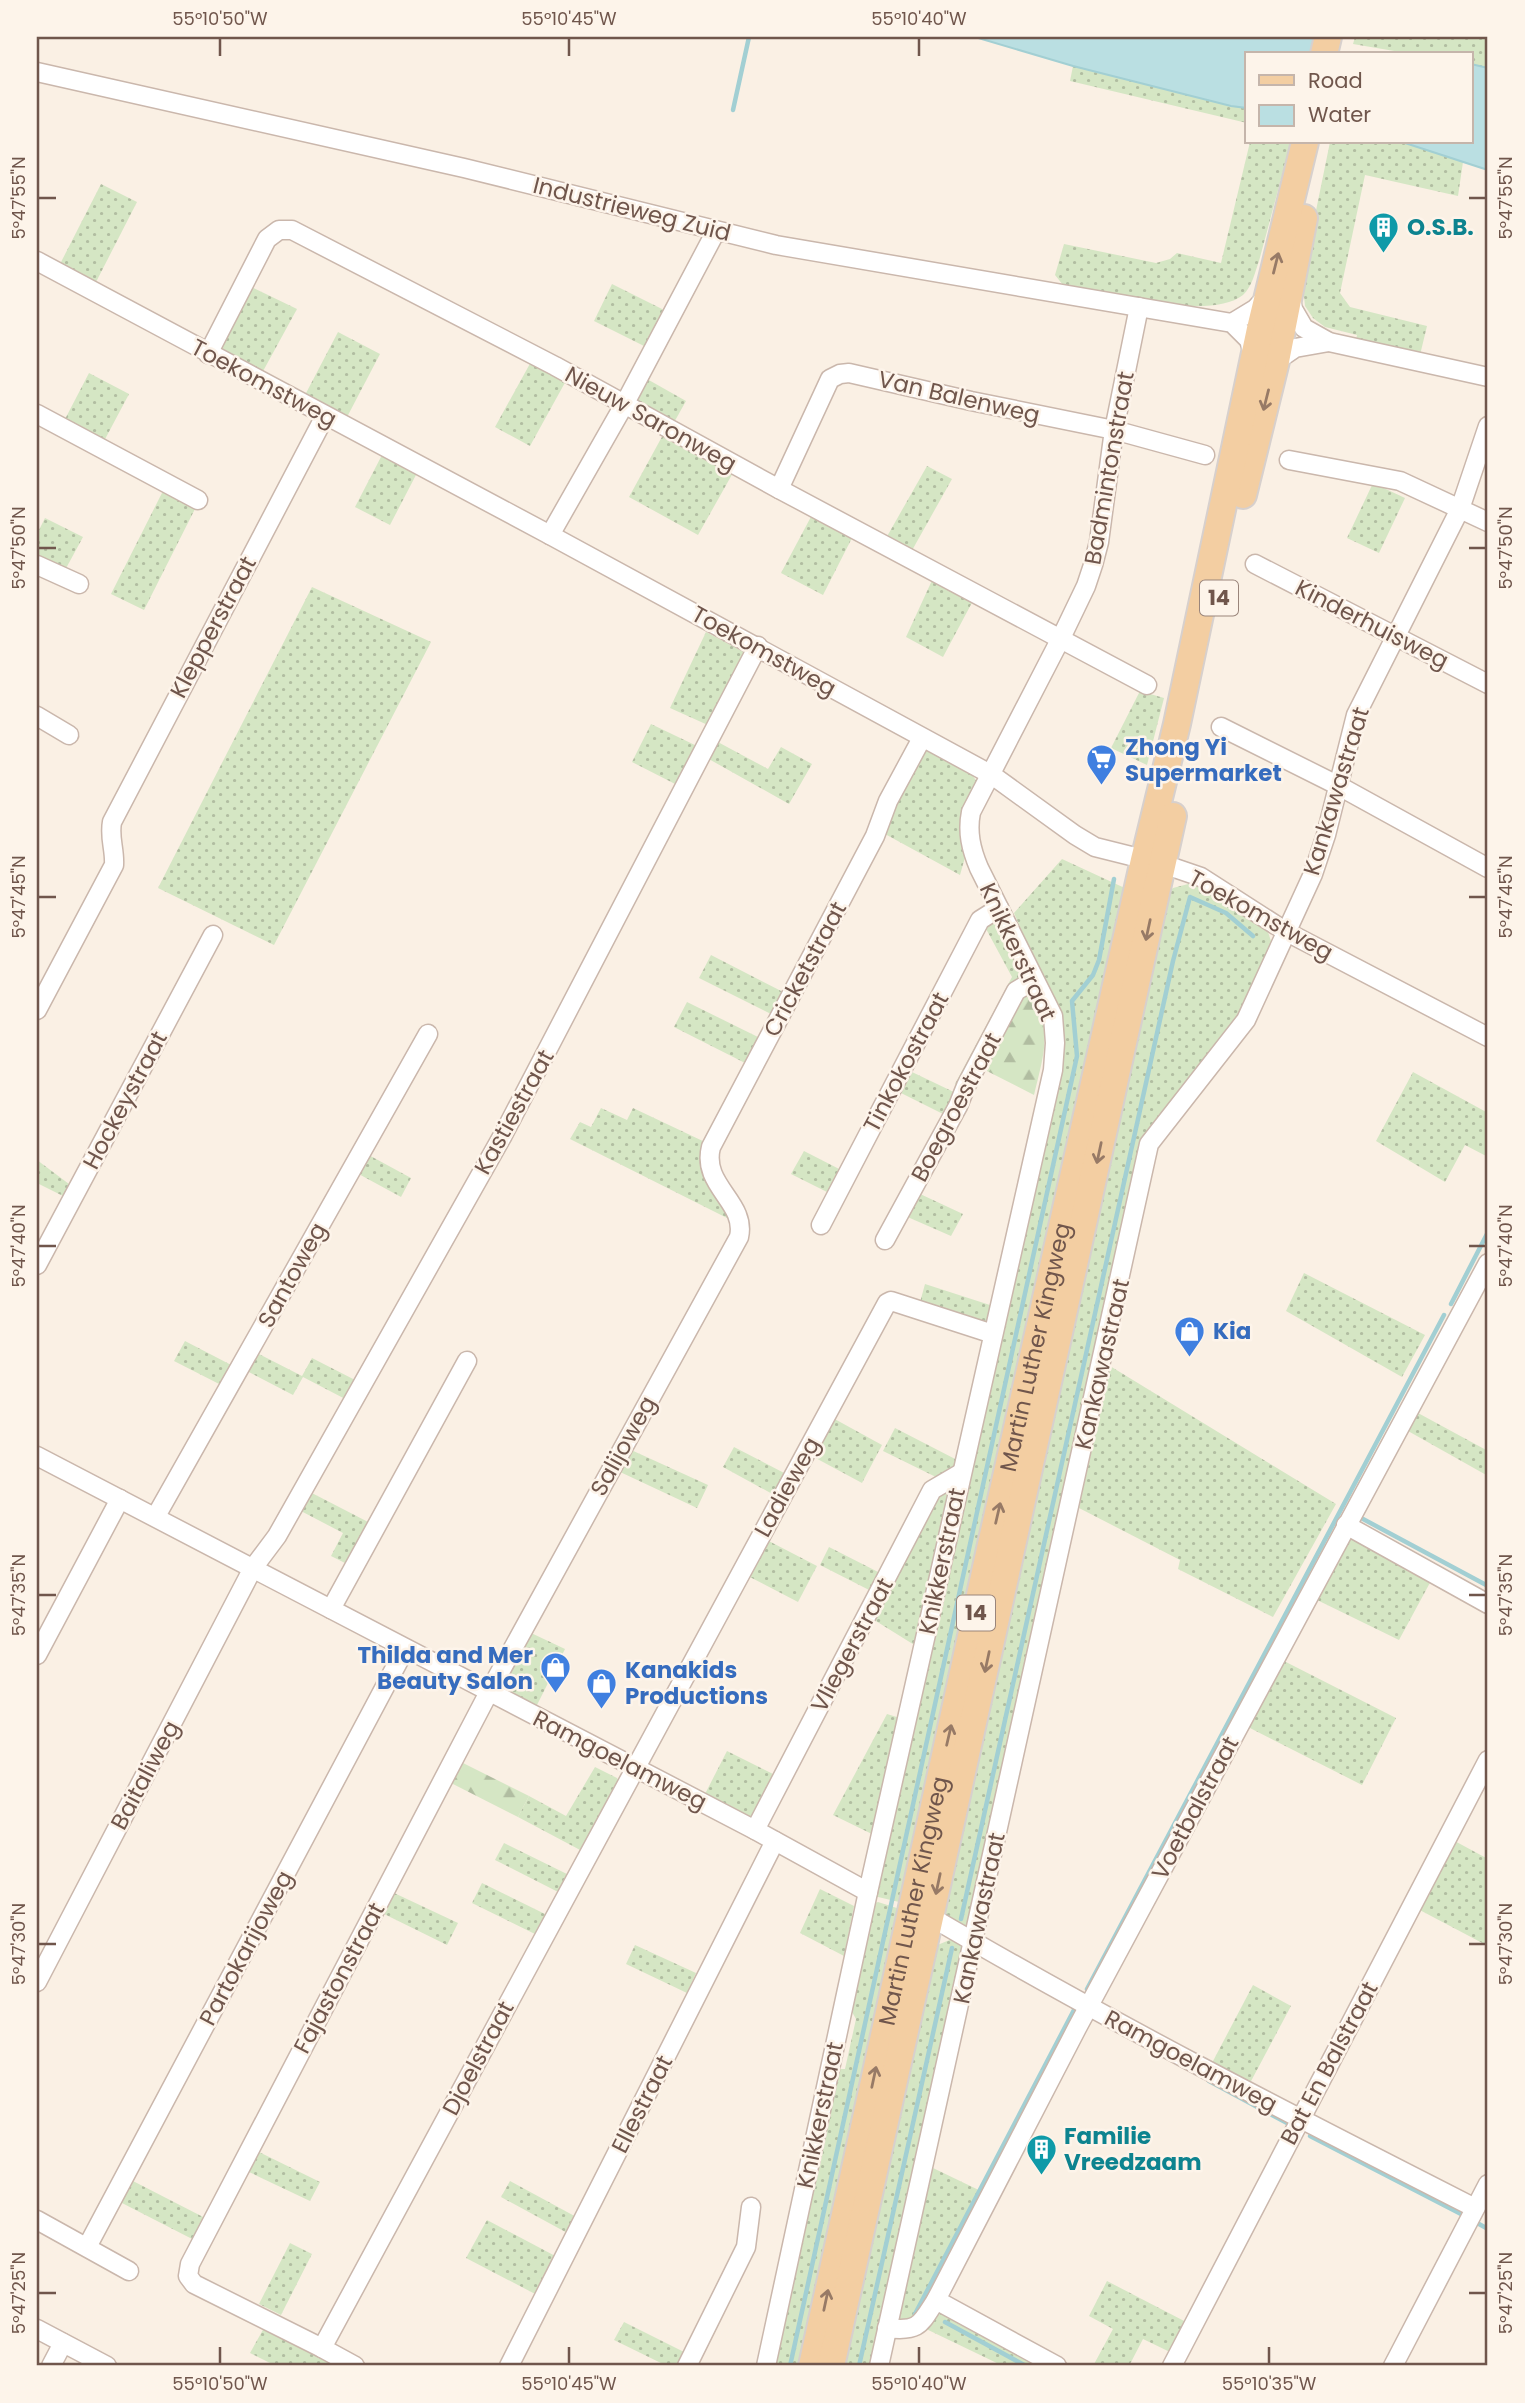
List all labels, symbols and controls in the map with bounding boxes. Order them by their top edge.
text: 55°10'50"W [172,6,268,31]
text: 55°10'45"W [521,6,617,31]
text: 55°10'40"W [871,6,967,31]
legend [1245,52,1472,144]
text: Road [1308,66,1363,95]
text: Water [1308,100,1371,129]
text: 5°47'55"N [6,156,31,240]
text: 5°47'55"N [1493,156,1518,240]
street label: Industrieweg Zuid [530,169,734,249]
building icon: O.S.B. [1367,210,1401,254]
place label: O.S.B. [1407,211,1474,243]
one-way arrow [1270,252,1283,275]
street label: Toekomstweg [186,331,342,435]
street label: Nieuw Saronweg [559,359,743,479]
street label: Van Balenweg [875,363,1043,431]
street label: Badmintonstraat [1076,369,1142,567]
one-way arrow [1259,388,1272,411]
text: 5°47'50"N [6,506,31,590]
text: 5°47'50"N [1493,506,1518,590]
street label: Klepperstraat [162,551,264,703]
street label: Kinderhuisweg [1290,572,1454,676]
road number: 14 [1200,580,1238,616]
street label: Toekomstweg [686,598,842,704]
street label: Kankawastraat [1295,703,1377,879]
place label: Zhong Yi Supermarket [1125,731,1282,789]
supermarket icon: Zhong Yi Supermarket [1085,743,1119,787]
text: 5°47'45"N [6,855,31,939]
text: 5°47'45"N [1493,855,1518,939]
street label: Toekomstweg [1183,862,1339,968]
street label: Knikkerstraat [972,878,1064,1026]
street label: Cricketstraat [756,896,854,1042]
one-way arrow [1141,919,1154,941]
street label: Tinkokostraat [856,986,956,1138]
street label: Hockeystraat [75,1025,175,1175]
street label: Boegroestraat [903,1027,1009,1187]
street label: Kastiestraat [467,1044,561,1180]
one-way arrow [1092,1141,1105,1164]
text: 5°47'40"N [6,1204,31,1288]
text: 5°47'40"N [1493,1204,1518,1288]
street label: Santoweg [250,1217,334,1333]
street label: Martin Luther Kingweg [992,1220,1078,1475]
street label: Kankawastraat [1067,1275,1137,1453]
shop icon: Kia [1173,1314,1207,1358]
place label: Kia [1213,1315,1251,1347]
street label: Salijoweg [582,1390,664,1502]
street label: Ladieweg [746,1431,828,1543]
street label: Knikkerstraat [911,1485,973,1637]
one-way arrow [992,1502,1006,1525]
text: 5°47'35"N [6,1554,31,1636]
text: 5°47'35"N [1493,1554,1518,1636]
street label: Vliegerstraat [803,1572,901,1718]
road number: 14 [957,1596,995,1630]
place label: Thilda and Mer Beauty Salon [357,1639,533,1697]
one-way arrow [980,1650,993,1673]
shop icon: Thilda and Mer Beauty Salon [539,1651,573,1695]
place label: Kanakids Productions [625,1654,768,1712]
shop icon: Kanakids Productions [585,1666,619,1710]
street label: Ramgoelamweg [527,1702,713,1818]
street label: Baitaliweg [103,1715,187,1835]
one-way arrow [942,1724,956,1747]
street label: Voetbalstraat [1144,1731,1246,1885]
street label: Martin Luther Kingweg [871,1773,956,2028]
street label: Kankawastraat [945,1829,1013,2007]
street label: Partokarijoweg [192,1865,300,2031]
one-way arrow [931,1872,944,1895]
street label: Fajastonstraat [286,1897,392,2059]
text: 5°47'30"N [6,1903,31,1985]
text: 5°47'30"N [1493,1903,1518,1985]
street label: Bat En Balstraat [1272,1976,1386,2150]
street label: Djoelstraat [435,1995,521,2121]
street label: Ramgoelamweg [1099,2002,1283,2120]
street label: Knikkerstraat [789,2039,851,2191]
street label: Ellestraat [604,2050,680,2158]
one-way arrow [868,2066,881,2089]
place label: Familie Vreedzaam [1064,2120,1202,2178]
building icon: Familie Vreedzaam [1024,2132,1058,2176]
text: 5°47'25"N [6,2252,31,2334]
text: 5°47'25"N [1493,2252,1518,2334]
one-way arrow [820,2289,834,2312]
text: 55°10'50"W [172,2371,268,2396]
text: 55°10'45"W [521,2371,617,2396]
text: 55°10'40"W [871,2371,967,2396]
text: 55°10'35"W [1222,2371,1317,2396]

